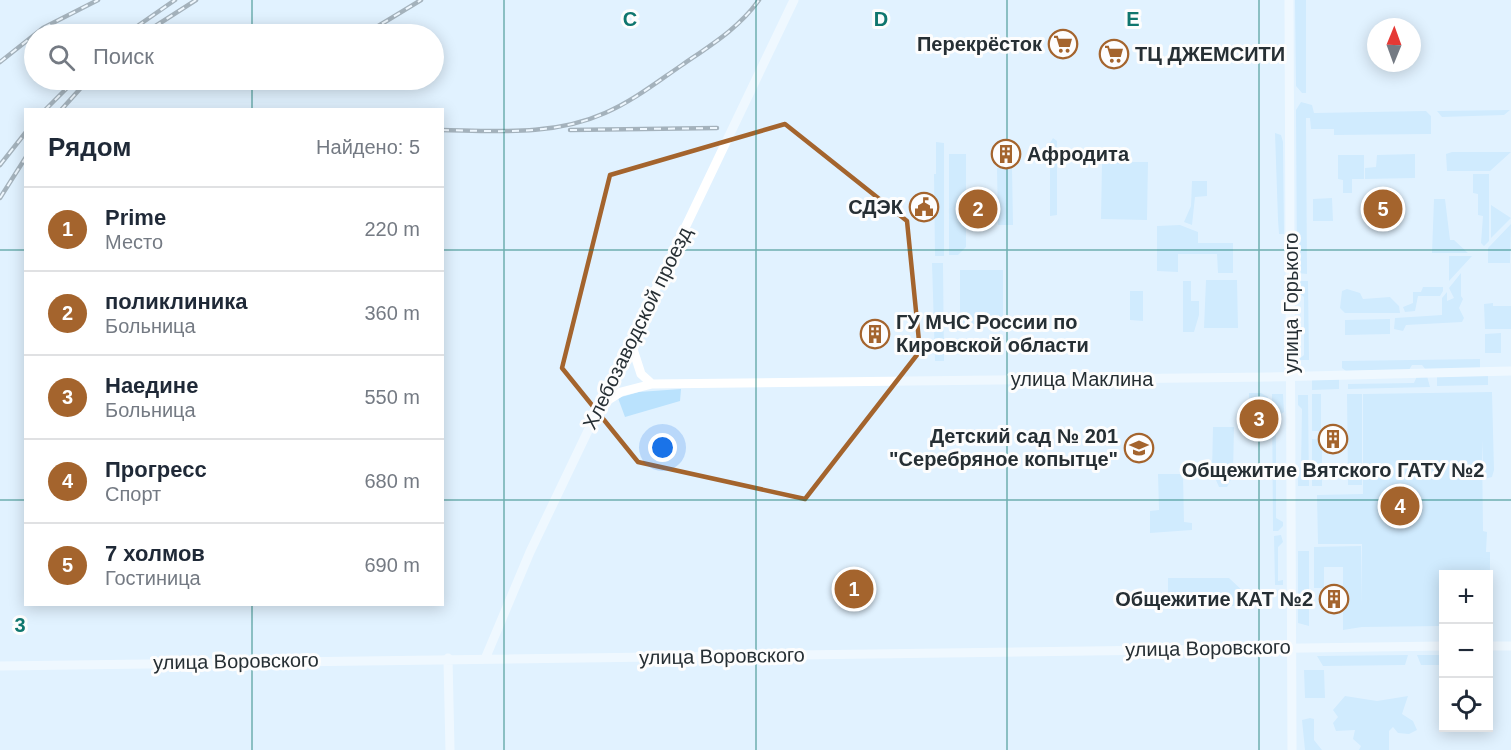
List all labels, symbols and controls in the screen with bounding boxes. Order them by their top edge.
text: C [623,8,637,30]
text: D [874,8,888,30]
text: E [1126,8,1140,30]
north arrow [1367,18,1421,72]
search box [24,24,444,90]
supermarket icon: Перекрёсток [1047,28,1079,60]
place label: Перекрёсток [917,33,1043,55]
supermarket icon: ТЦ ДЖЕМСИТИ [1098,38,1130,70]
icon: search [45,41,78,74]
place label: ТЦ ДЖЕМСИТИ [1135,43,1285,65]
text: Поиск [93,44,154,69]
text: Рядом [48,132,131,162]
text: Найдено: 5 [316,136,420,158]
building icon: Афродита [990,138,1022,170]
place label: Афродита [1027,143,1130,165]
pin: 2 [958,186,998,232]
pin: 5 [1364,186,1402,232]
public building icon: СДЭК [908,191,940,223]
place label: СДЭК [848,196,904,218]
text: Prime [105,205,166,230]
text: 1 [62,218,73,240]
text: 220 m [364,218,420,240]
street label: Хлебозаводской проезд [578,223,696,433]
text: Место [105,231,163,253]
street label: улица Горького [1280,233,1302,373]
text: поликлиника [105,289,248,314]
text: 2 [62,302,73,324]
text: 360 m [364,302,420,324]
place label: ГУ МЧС России по Кировской области [896,311,1089,356]
text: Больница [105,315,196,337]
building icon: ГУ МЧС России по Кировской области [859,318,891,350]
street label: улица Маклина [1011,368,1154,390]
text: Наедине [105,373,198,398]
text: 3 [62,386,73,408]
text: 550 m [364,386,420,408]
pin: 3 [1240,396,1278,442]
text: Больница [105,399,196,421]
building icon: Общежитие Вятского ГАТУ №2 [1317,423,1349,455]
place label: Детский сад № 201 "Серебряное копытце" [889,425,1118,470]
school or university icon: Детский сад № 201 "Серебряное копытце" [1123,432,1155,464]
your location [648,433,677,462]
text: Прогресс [105,457,207,482]
place label: Общежитие Вятского ГАТУ №2 [1182,459,1484,481]
text: 4 [62,470,73,492]
text: 680 m [364,470,420,492]
text: Спорт [105,483,161,505]
pin: 4 [1380,484,1420,528]
text: 7 холмов [105,541,205,566]
text: 5 [62,554,73,576]
text: 690 m [364,554,420,576]
pin: 1 [834,566,874,612]
text: Гостиница [105,567,201,589]
map controls [1439,570,1493,732]
button: + [1439,570,1493,624]
building icon: Общежитие КАТ №2 [1318,583,1350,615]
place label: Общежитие КАТ №2 [1115,588,1313,610]
text: 3 [14,614,26,636]
button: − [1439,624,1493,678]
street label: улица Воровского [1125,636,1291,660]
street label: улица Воровского [639,644,805,668]
street label: улица Воровского [153,649,319,673]
button: locate [1439,678,1493,732]

